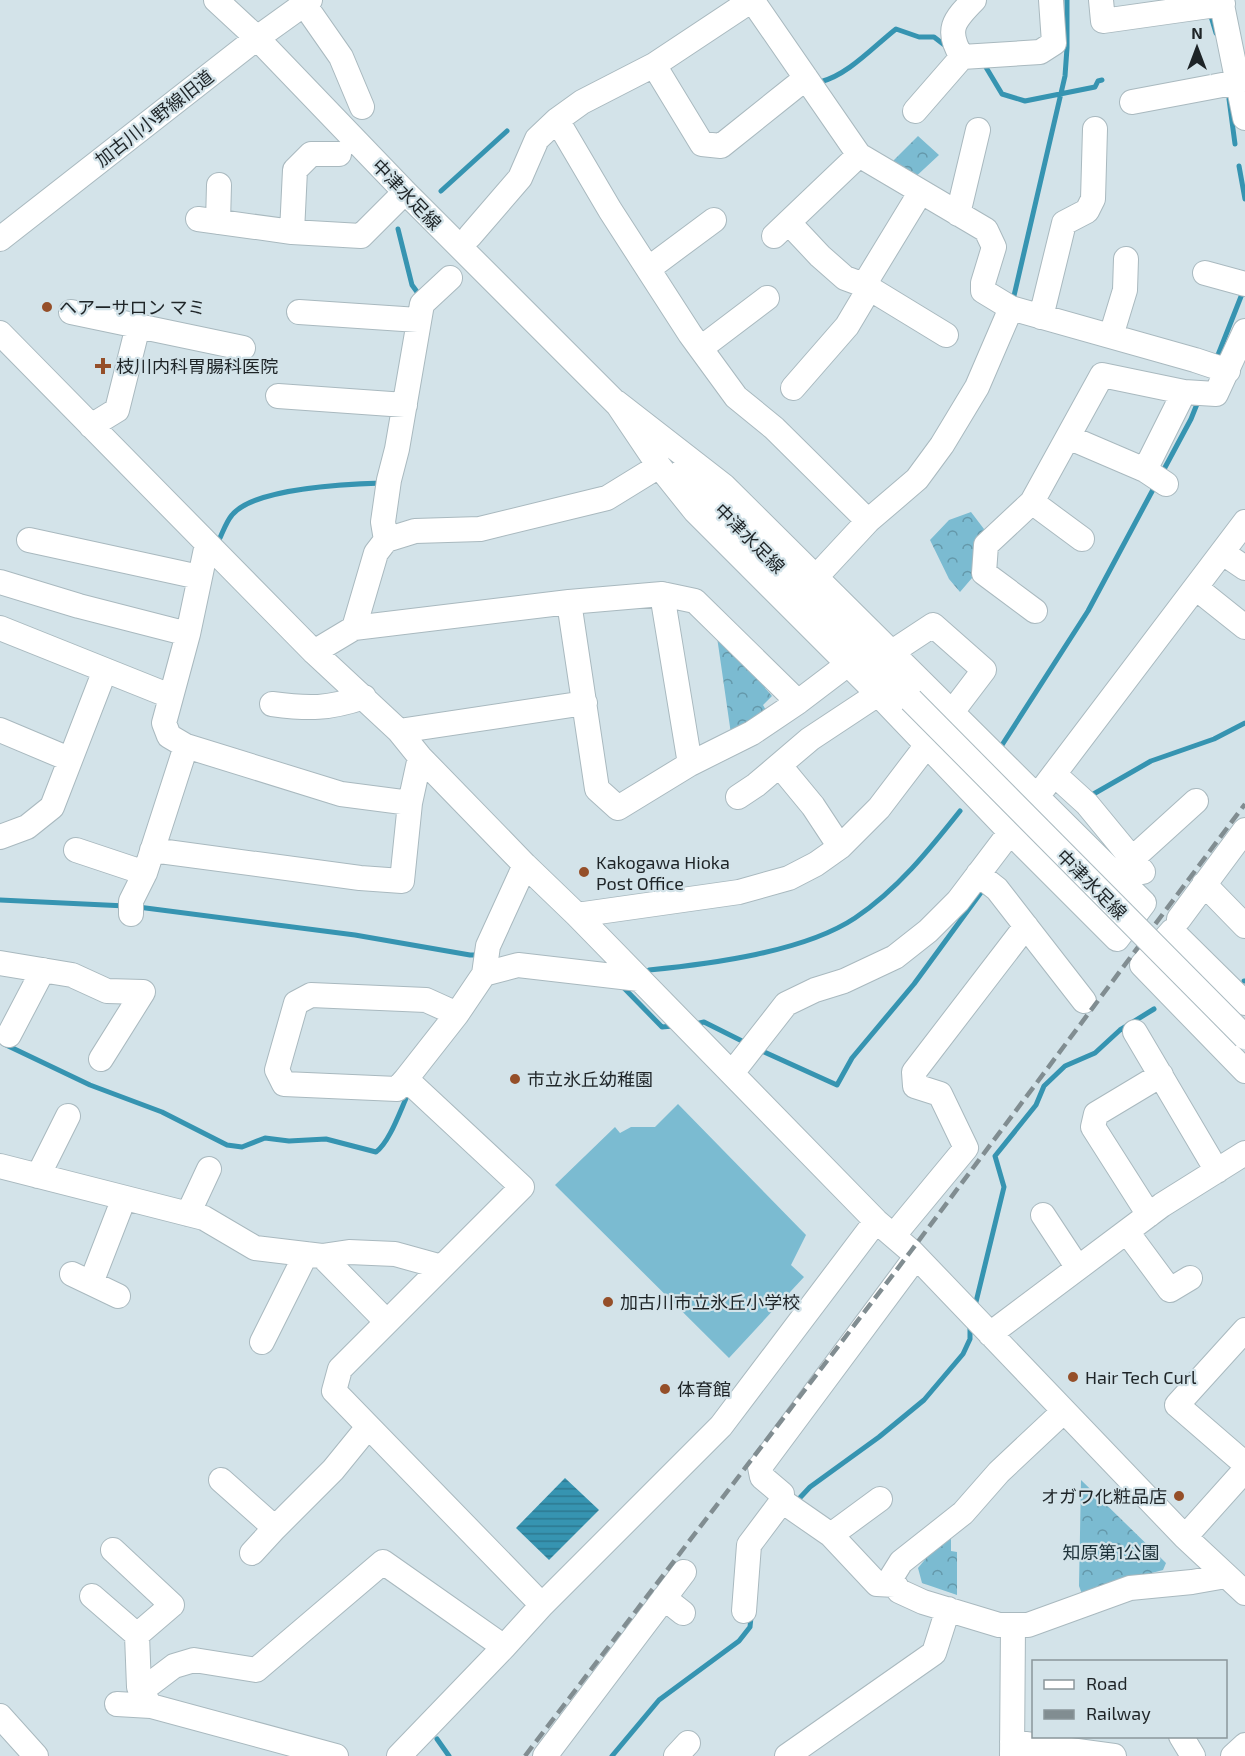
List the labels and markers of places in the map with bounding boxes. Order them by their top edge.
place label: ヘアーサロン マミ [59,296,206,318]
marker: ヘアーサロン マミ [40,300,54,314]
place label: 枝川内科胃腸科医院 [116,355,278,377]
marker: 枝川内科胃腸科医院 [94,357,112,375]
place label: Kakogawa Hioka Post Office [596,851,730,894]
marker: Kakogawa Hioka Post Office [577,865,591,879]
place label: 市立氷丘幼稚園 [527,1068,653,1090]
marker: 市立氷丘幼稚園 [508,1072,522,1086]
place label: 加古川市立氷丘小学校 [620,1291,800,1313]
marker: 加古川市立氷丘小学校 [601,1295,615,1309]
place label: Hair Tech Curl [1085,1366,1197,1388]
marker: Hair Tech Curl [1066,1370,1080,1384]
place label: 体育館 [677,1378,731,1400]
marker: 体育館 [658,1382,672,1396]
place label: オガワ化粧品店 [1041,1485,1167,1507]
marker: オガワ化粧品店 [1172,1489,1186,1503]

